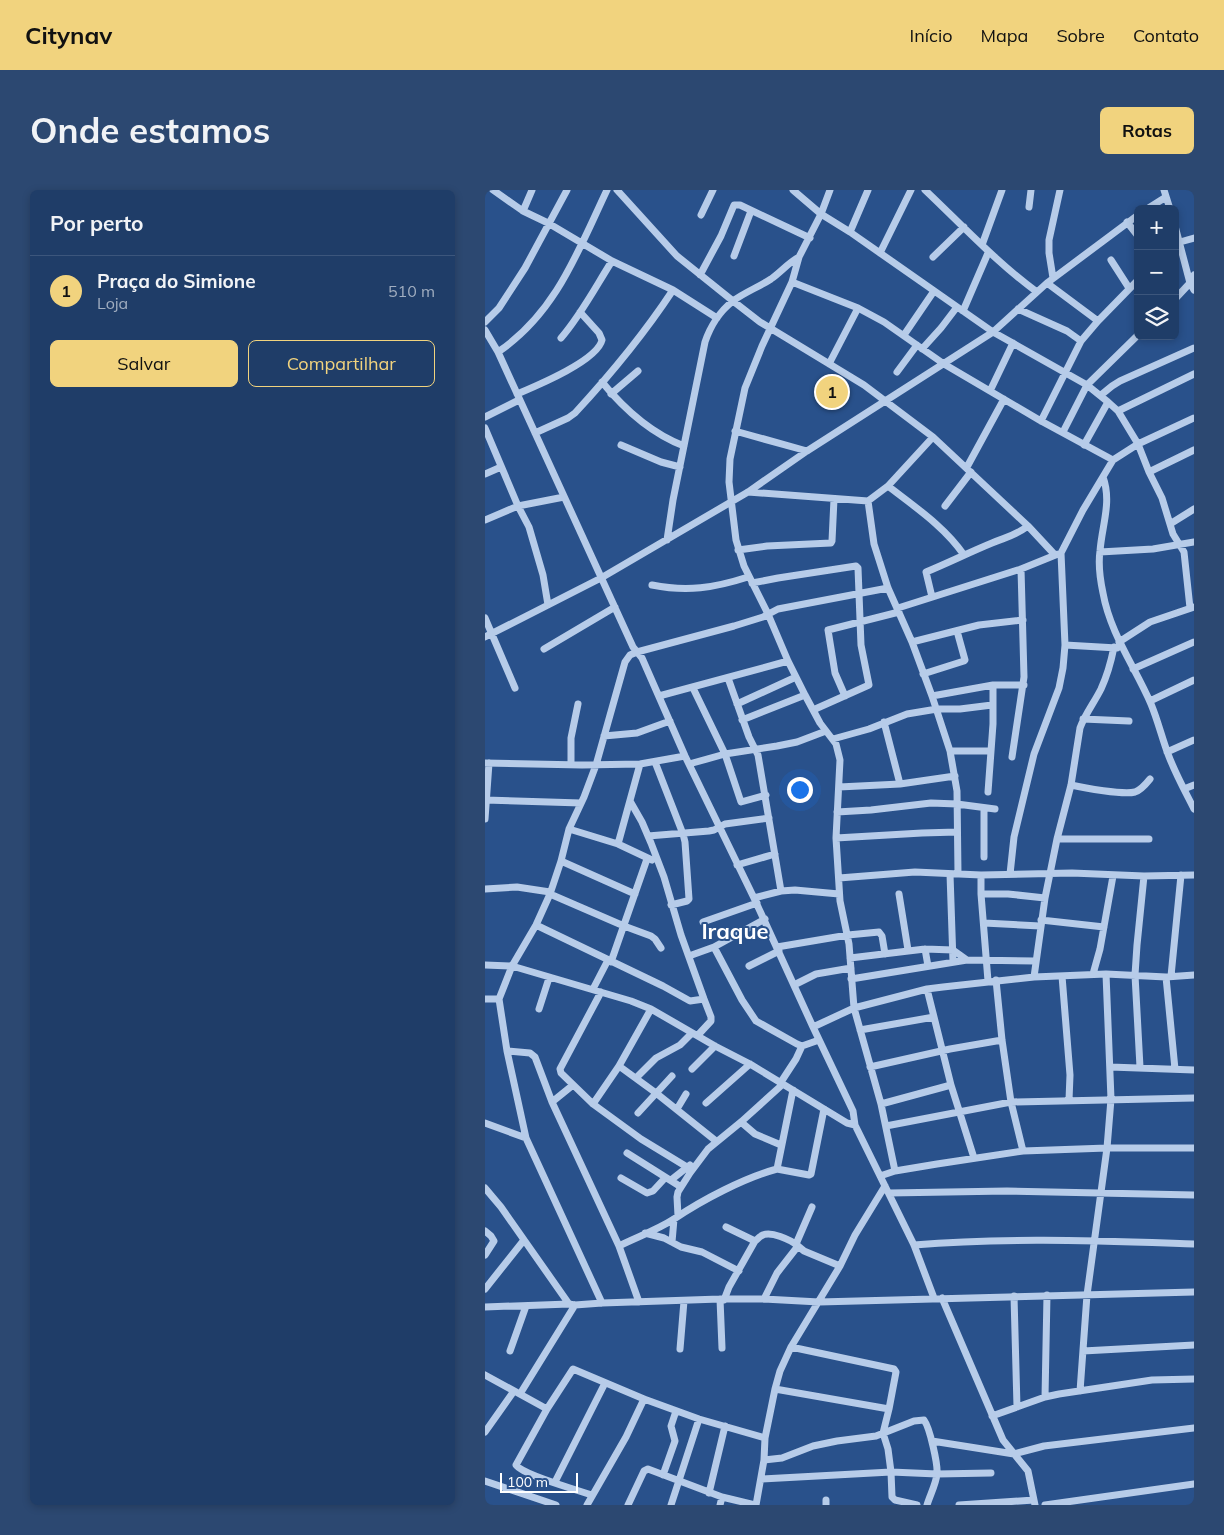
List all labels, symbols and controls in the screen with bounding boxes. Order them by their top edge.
text: Citynav [25,20,112,50]
text: Início [910,24,953,47]
text: Mapa [981,24,1028,47]
text: Sobre [1056,24,1105,47]
text: Contato [1133,24,1199,47]
button: Rotas [1100,107,1194,154]
text: Onde estamos [30,108,270,152]
map controls [1134,205,1179,340]
button: + [1134,205,1179,250]
text: Por perto [50,210,144,236]
button: − [1134,250,1179,295]
text: Praça do Simione [97,269,256,293]
text: 1 [61,281,71,301]
text: 510 m [388,281,435,301]
text: Loja [97,293,128,313]
button: layers [1134,295,1179,340]
button: Salvar [50,340,238,387]
button: Compartilhar [248,340,435,387]
pin: 1 [816,373,848,411]
your location [787,777,813,803]
district label: Iraque [701,917,769,945]
scale bar [500,1470,577,1493]
text: 100 m [507,1473,548,1491]

